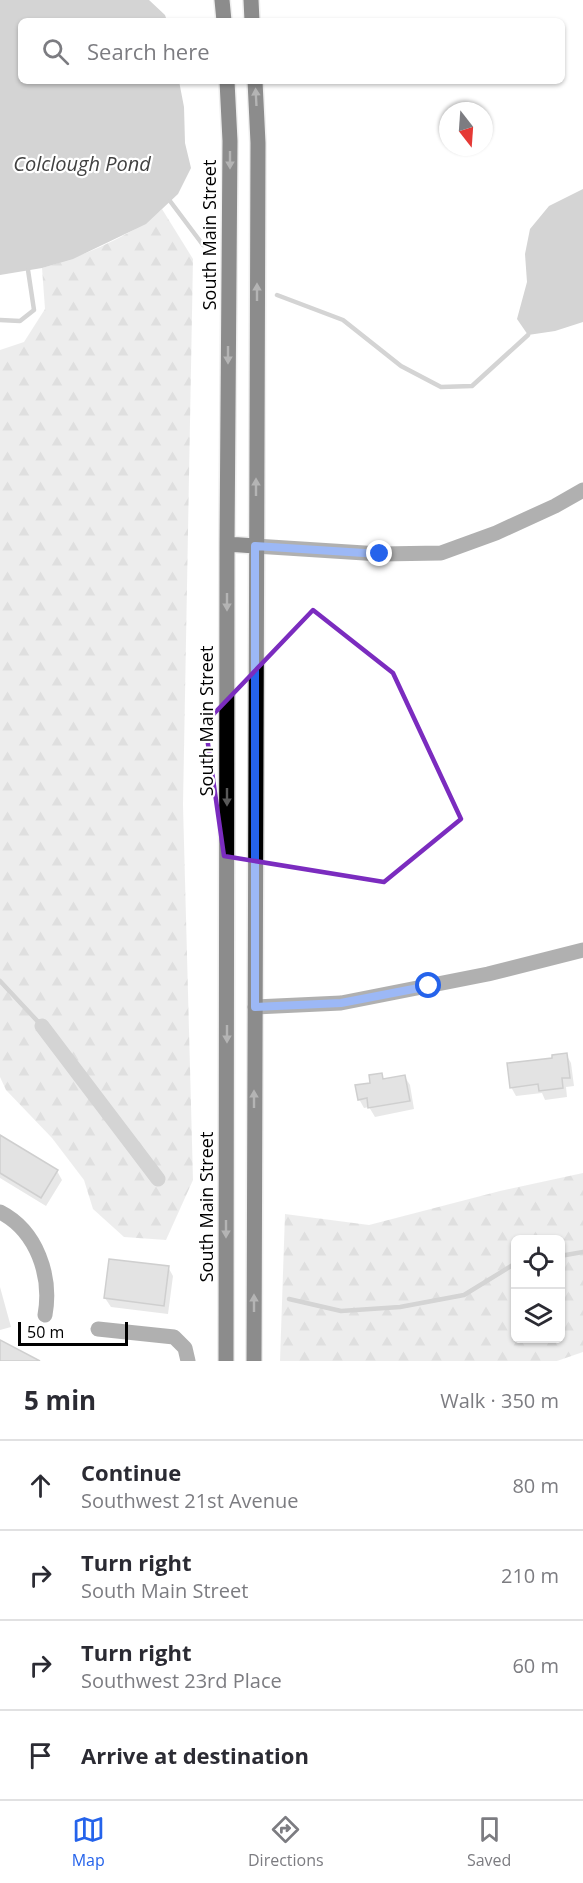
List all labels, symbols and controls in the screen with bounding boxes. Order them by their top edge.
search box [18,18,565,84]
icon: search [39,35,72,68]
text: Search here [87,36,210,66]
one-way arrow [251,88,260,107]
north arrow [439,102,493,156]
water label: Colclough Pond [13,150,151,177]
one-way arrow [225,151,235,170]
street label: South Main Street [197,160,221,310]
one-way arrow [252,283,262,302]
one-way arrow [223,346,233,365]
one-way arrow [251,478,261,497]
route end [366,540,392,566]
one-way arrow [222,593,232,612]
street label: South Main Street [194,646,218,796]
one-way arrow [222,788,232,807]
route start [415,972,441,998]
one-way arrow [222,1025,232,1044]
one-way arrow [249,1090,259,1109]
street label: South Main Street [194,1132,218,1282]
one-way arrow [221,1220,231,1239]
map controls [511,1235,565,1343]
button: locate [511,1235,565,1289]
button: layers [511,1289,565,1343]
one-way arrow [249,1293,259,1312]
scale bar [18,1319,128,1346]
text: 50 m [27,1321,64,1343]
text: 5 min [24,1382,96,1418]
text: Walk · 350 m [440,1387,559,1414]
text: Continue [81,1457,181,1487]
icon: ahead [24,1469,57,1502]
text: 80 m [512,1472,559,1499]
text: Southwest 21st Avenue [81,1487,299,1514]
text: Turn right [81,1547,192,1577]
icon: right [24,1559,57,1592]
text: 210 m [501,1562,559,1589]
text: South Main Street [81,1577,248,1604]
text: Turn right [81,1637,192,1667]
icon: right [24,1649,57,1682]
text: 60 m [512,1652,559,1679]
text: Southwest 23rd Place [81,1667,282,1694]
icon: arrive [24,1739,57,1772]
text: Arrive at destination [81,1740,309,1770]
tab: Map [72,1813,105,1871]
tab: Directions [248,1813,324,1871]
tab: Saved [467,1813,511,1871]

